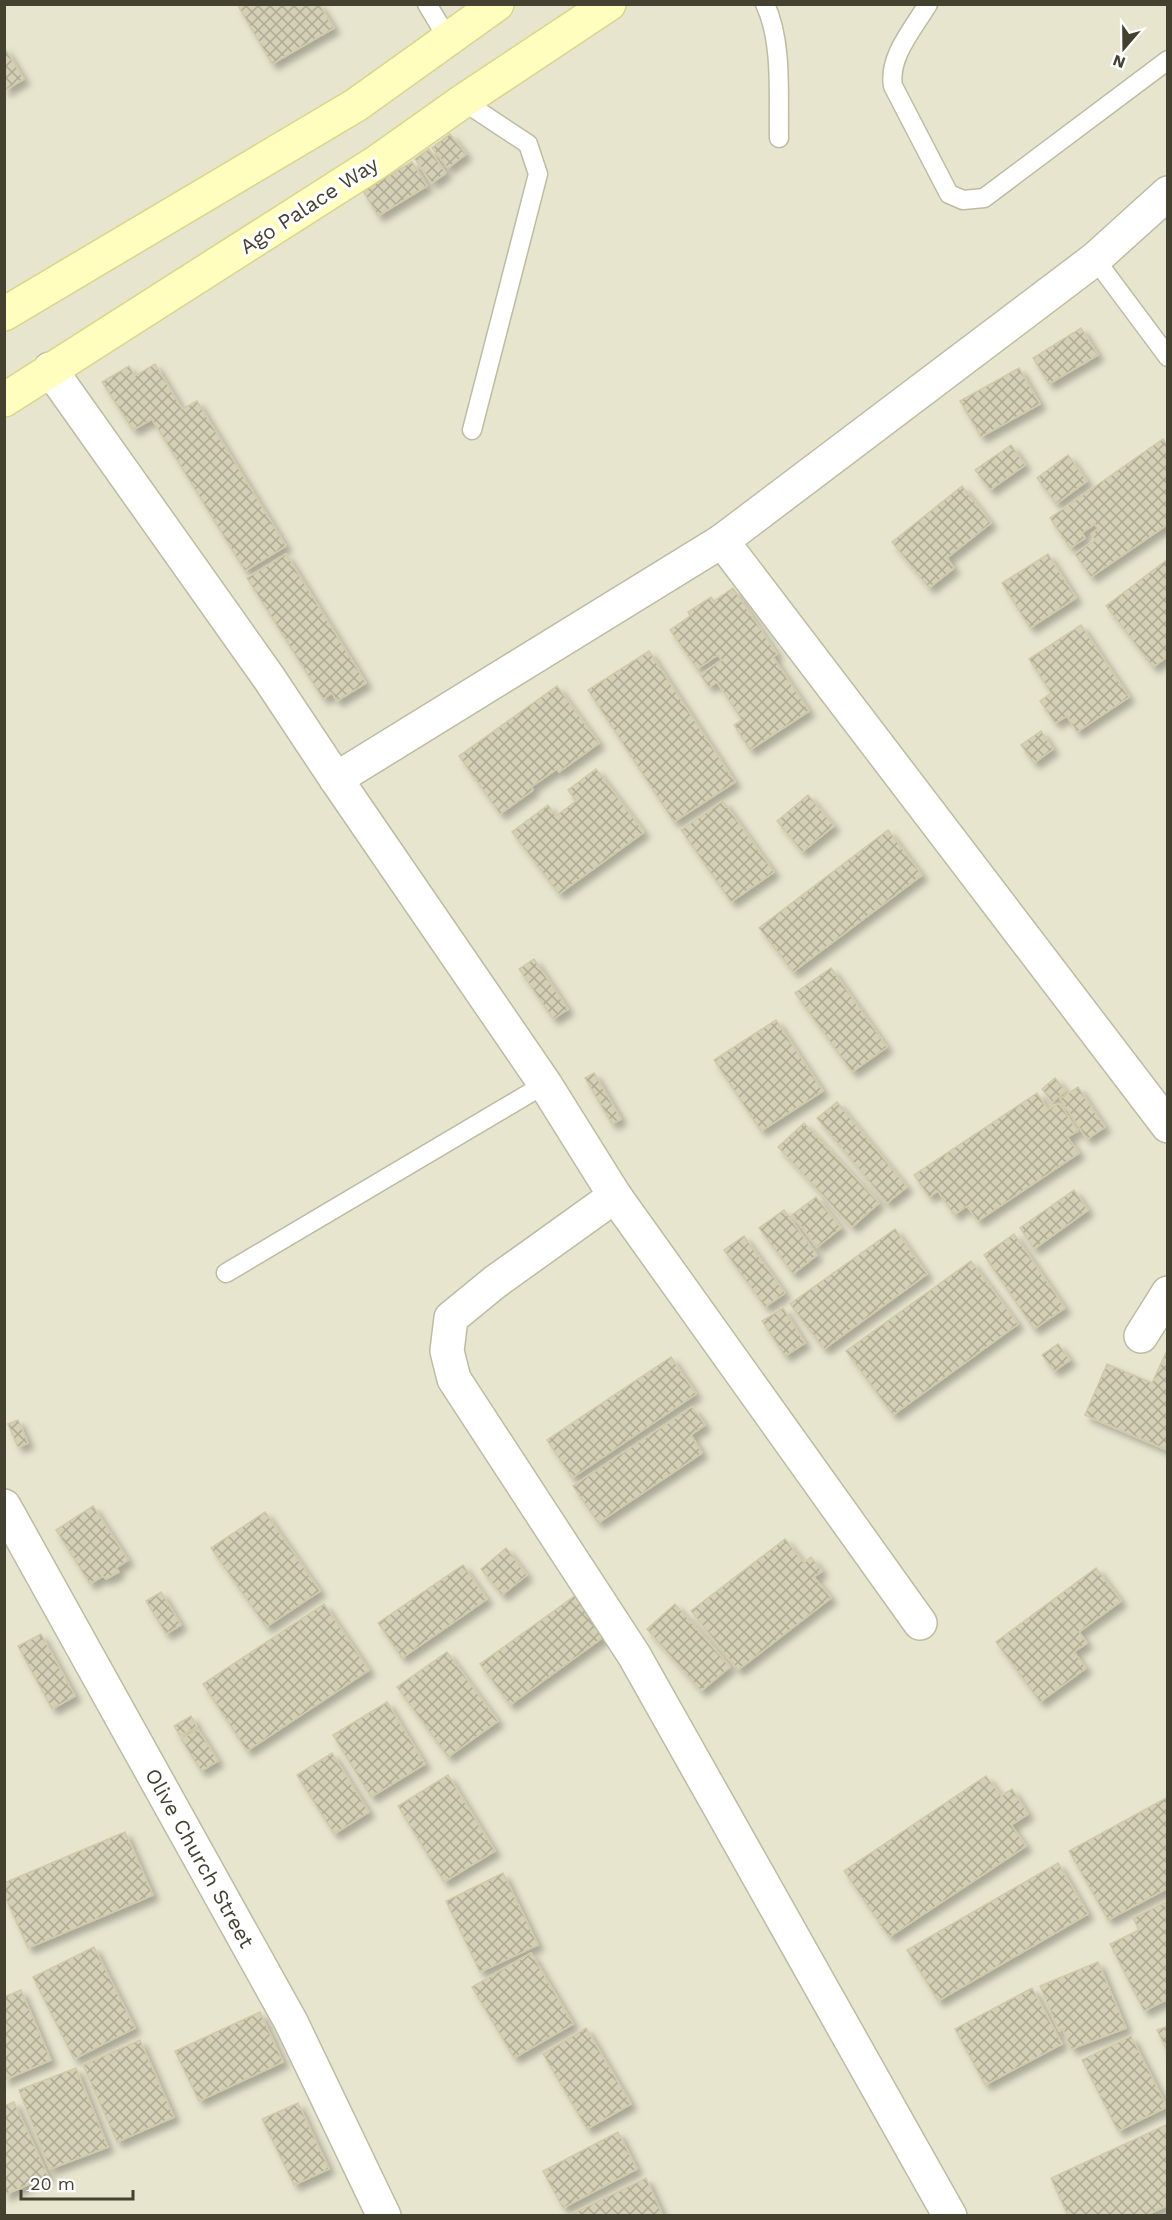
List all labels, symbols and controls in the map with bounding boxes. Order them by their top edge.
north arrow [1094,18,1154,78]
text: N [1110,51,1128,73]
street label: Ago Palace Way [235,151,383,259]
street label: Olive Church Street [140,1764,260,1952]
scale bar [21,2163,134,2201]
text: 20 m [30,2173,75,2194]

